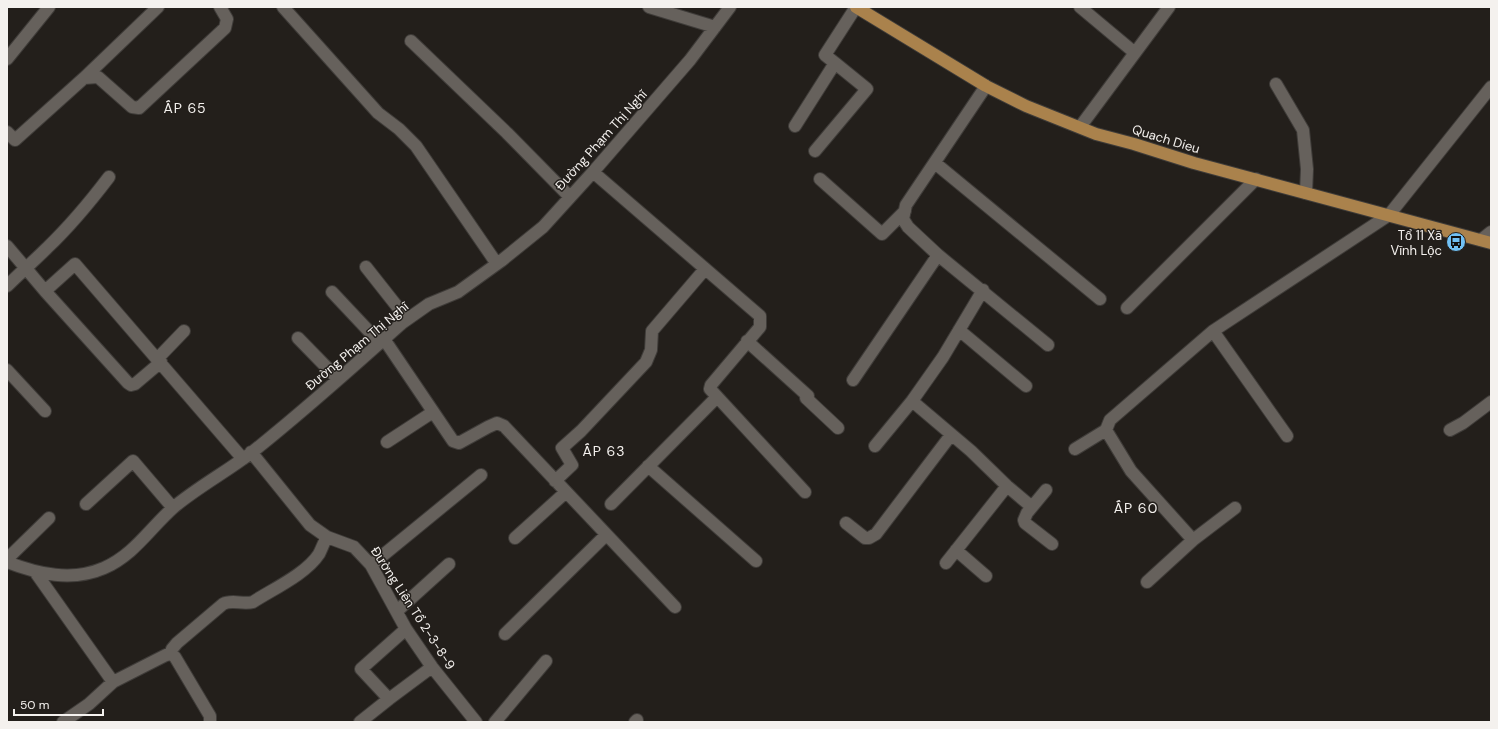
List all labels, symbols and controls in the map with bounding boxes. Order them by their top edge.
street label: Đường Phạm Thị Nghĩ [551,85,651,194]
district label: ẤP 65 [163,99,207,117]
street label: Quach Dieu [1130,121,1202,157]
place label: Tổ 11 Xã Vĩnh Lộc [1390,227,1442,259]
bus stop icon: Tổ 11 Xã Vĩnh Lộc [1445,231,1467,253]
street label: Đường Phạm Thị Nghĩ [302,297,413,394]
district label: ẤP 63 [582,442,626,460]
district label: ẤP 60 [1114,499,1158,517]
street label: Đường Liên Tổ 2-3-8-9 [367,543,459,673]
scale bar [14,691,103,717]
text: 50 m [20,697,49,713]

